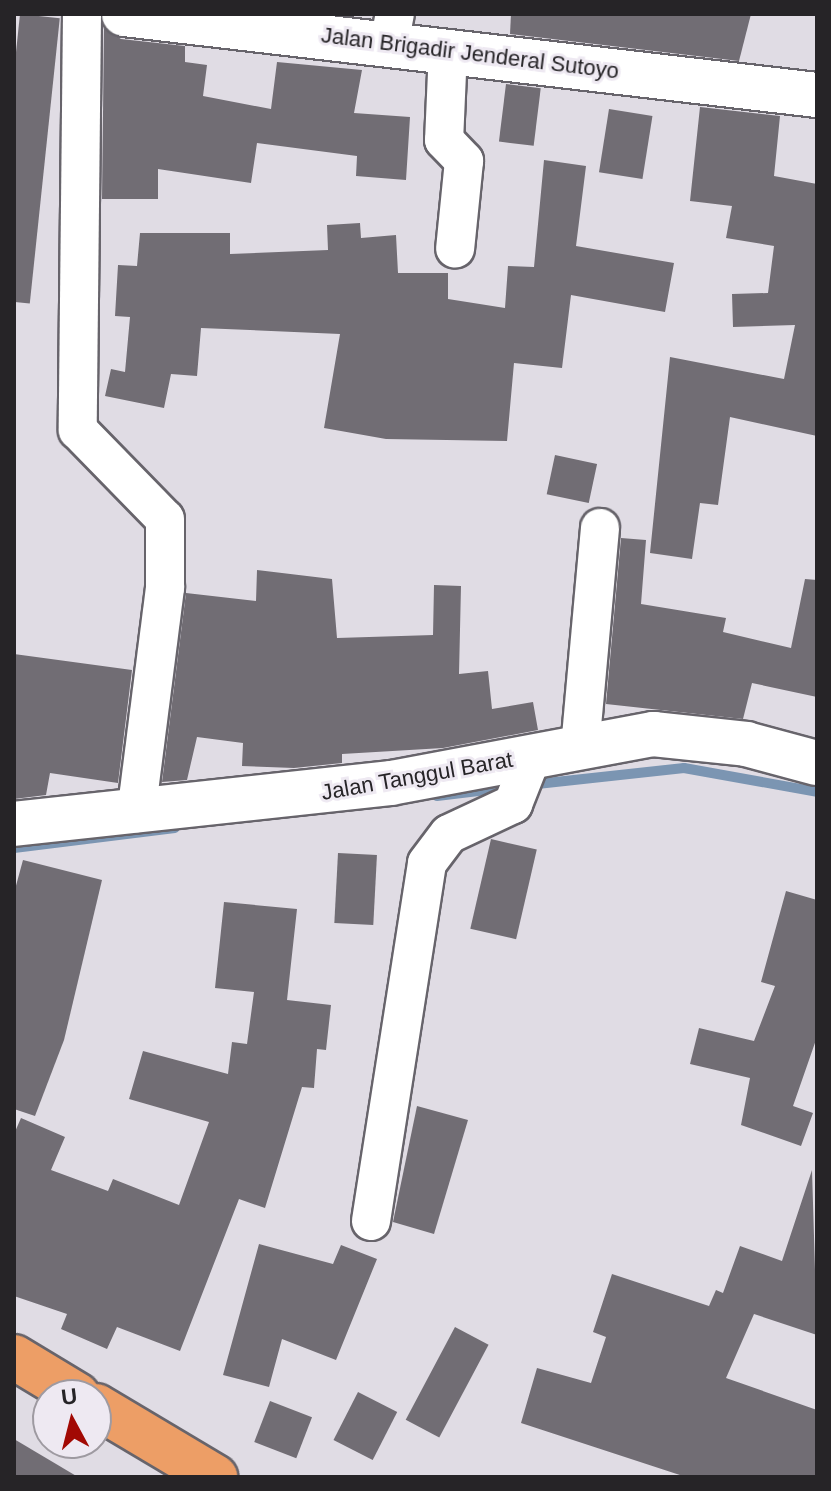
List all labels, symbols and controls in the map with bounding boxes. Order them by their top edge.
street label: Jalan Brigadir Jenderal Sutoyo [320,22,620,84]
street label: Jalan Tanggul Barat [319,746,515,806]
north arrow [32,1379,112,1459]
text: U [60,1383,79,1410]

